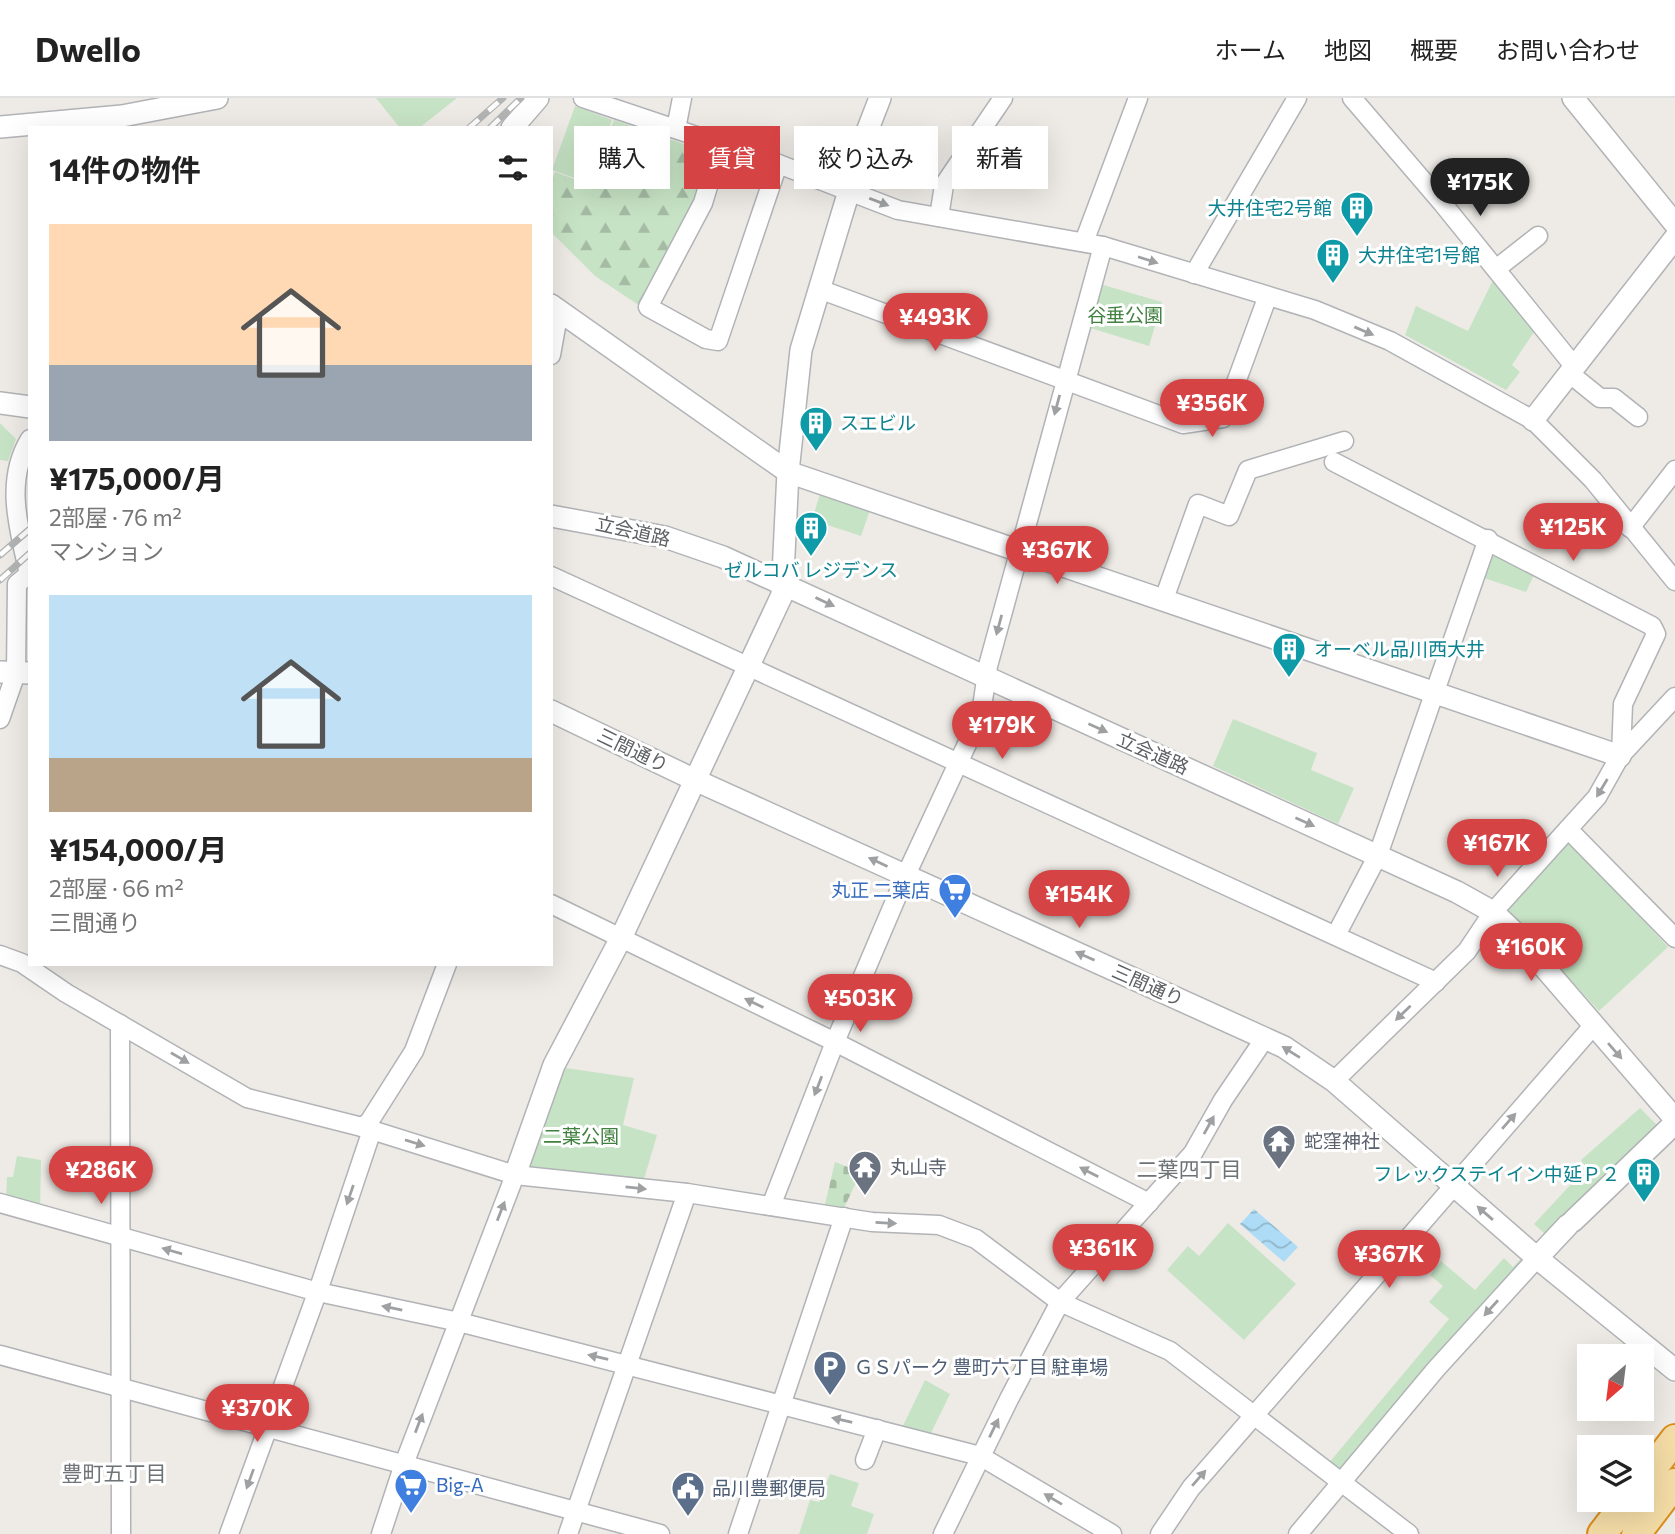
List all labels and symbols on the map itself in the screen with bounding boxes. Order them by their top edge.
pin: ¥175K [1431,158,1529,218]
building icon: 大井住宅2号館 [1338,189,1376,238]
place label: 大井住宅2号館 [1207,196,1332,219]
one-way arrow [868,197,889,208]
building icon: 大井住宅1号館 [1314,236,1352,285]
place label: 大井住宅1号館 [1358,243,1480,266]
one-way arrow [1138,255,1159,266]
pin: ¥493K [886,294,984,353]
park label: 谷垂公園 [1087,303,1163,326]
one-way arrow [1354,326,1375,337]
pin: ¥356K [1163,380,1261,439]
one-way arrow [1051,395,1062,417]
building icon: スエビル [797,404,835,453]
place label: スエビル [840,411,916,434]
pin: ¥125K [1524,504,1622,563]
building icon: ゼルコバ レジデンス [792,509,830,558]
street label: 立会道路 [593,511,673,550]
pin: ¥367K [1008,526,1106,586]
place label: ゼルコバ レジデンス [724,558,898,581]
one-way arrow [815,597,835,608]
one-way arrow [993,615,1003,636]
building icon: オーベル品川西大井 [1270,630,1308,679]
place label: オーベル品川西大井 [1314,637,1485,660]
pin: ¥179K [953,702,1051,761]
one-way arrow [1088,722,1108,734]
street label: 三間通り [594,723,672,777]
street label: 立会道路 [1114,727,1193,779]
one-way arrow [1595,778,1608,797]
one-way arrow [1295,817,1316,828]
pin: ¥167K [1448,820,1546,879]
one-way arrow [868,856,888,868]
pin: ¥154K [1030,870,1128,930]
supermarket icon: 丸正 二葉店 [936,871,974,920]
place label: 丸正 二葉店 [831,878,930,901]
pin: ¥160K [1482,924,1580,983]
one-way arrow [1075,950,1095,962]
street label: 三間通り [1109,959,1188,1011]
pin: ¥503K [811,974,909,1034]
one-way arrow [744,998,764,1009]
one-way arrow [1395,1005,1412,1022]
one-way arrow [1607,1042,1623,1060]
one-way arrow [1282,1046,1301,1059]
one-way arrow [170,1052,189,1064]
one-way arrow [812,1076,823,1097]
one-way arrow [1501,1113,1516,1130]
one-way arrow [1203,1115,1215,1135]
temple icon: 蛇窪神社 [1260,1122,1298,1171]
park label: 二葉公園 [543,1124,619,1147]
place label: 蛇窪神社 [1304,1129,1380,1152]
one-way arrow [404,1138,425,1148]
pin: ¥286K [52,1146,150,1206]
temple icon: 丸山寺 [846,1148,884,1197]
place label: 丸山寺 [890,1155,947,1178]
building icon: フレックステイイン中延Ｐ２ [1625,1155,1663,1204]
district label: 二葉四丁目 [1137,1156,1242,1181]
place label: フレックステイイン中延Ｐ２ [1374,1162,1620,1185]
one-way arrow [1079,1166,1099,1177]
one-way arrow [625,1183,647,1194]
one-way arrow [344,1184,355,1205]
one-way arrow [495,1200,506,1221]
one-way arrow [1476,1205,1494,1221]
one-way arrow [875,1217,897,1228]
pin: ¥361K [1054,1224,1152,1284]
pin: ¥367K [1340,1230,1438,1290]
one-way arrow [161,1245,182,1255]
one-way arrow [1483,1299,1499,1317]
one-way arrow [381,1302,403,1313]
north arrow [1577,1344,1654,1421]
parking icon: ＧＳパーク 豊町六丁目 駐車場 [811,1348,849,1397]
one-way arrow [587,1351,609,1362]
place label: ＧＳパーク 豊町六丁目 駐車場 [854,1355,1108,1378]
pin: ¥370K [208,1384,306,1444]
one-way arrow [414,1413,425,1434]
one-way arrow [831,1414,853,1425]
one-way arrow [989,1418,1000,1438]
district label: 豊町五丁目 [62,1460,167,1485]
supermarket icon: Big-A [392,1466,430,1515]
one-way arrow [244,1468,255,1489]
public building icon: 品川豊郵便局 [669,1469,707,1518]
one-way arrow [1191,1469,1207,1487]
place label: Big-A [436,1473,484,1496]
place label: 品川豊郵便局 [712,1476,826,1499]
one-way arrow [1043,1493,1062,1506]

